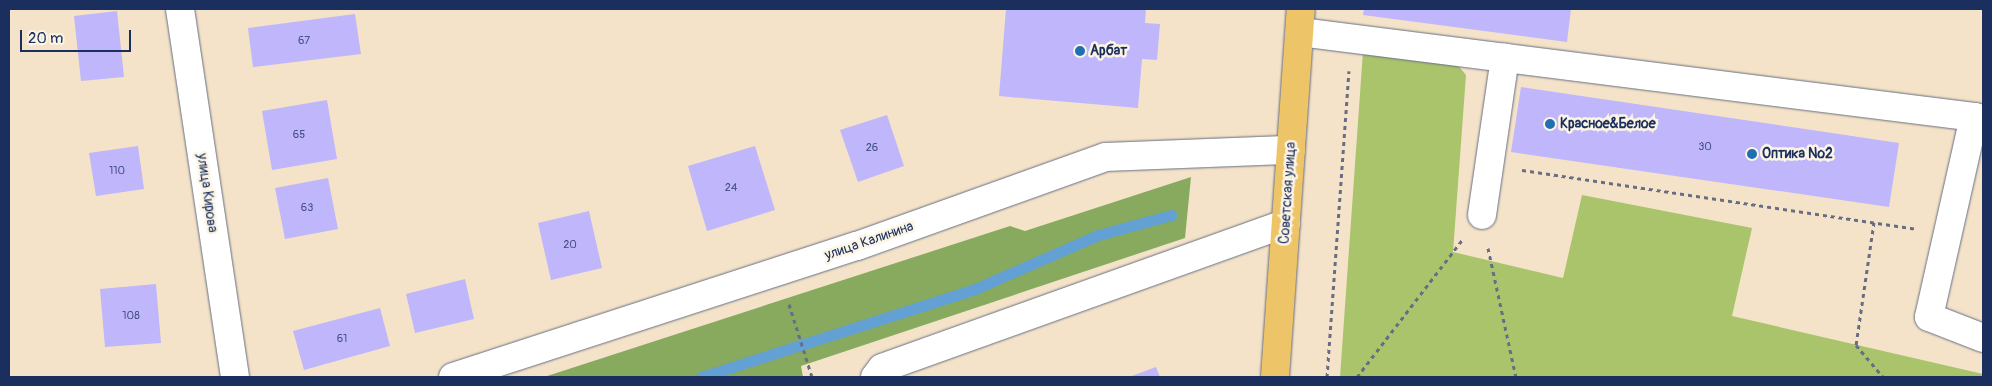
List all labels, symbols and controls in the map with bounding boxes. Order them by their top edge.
scale bar [22,20,134,52]
text: 20 m [28,29,63,48]
house number: 67 [298,34,310,48]
place label: Арбат [1090,43,1127,59]
marker: Арбат [1074,45,1086,57]
place label: Красное&Белое [1560,116,1656,132]
marker: Красное&Белое [1544,118,1556,130]
house number: 65 [293,128,305,142]
house number: 30 [1698,140,1712,154]
house number: 26 [866,141,878,155]
street label: Советская улица [1276,141,1300,245]
place label: Оптика №2 [1762,146,1833,162]
marker: Оптика №2 [1746,148,1758,160]
street label: улица Кирова [193,152,221,234]
house number: 110 [109,164,125,178]
house number: 24 [725,181,737,195]
house number: 63 [301,201,313,215]
street label: улица Калинина [822,218,916,264]
house number: 20 [563,238,577,252]
house number: 108 [122,309,140,323]
house number: 61 [337,332,347,346]

